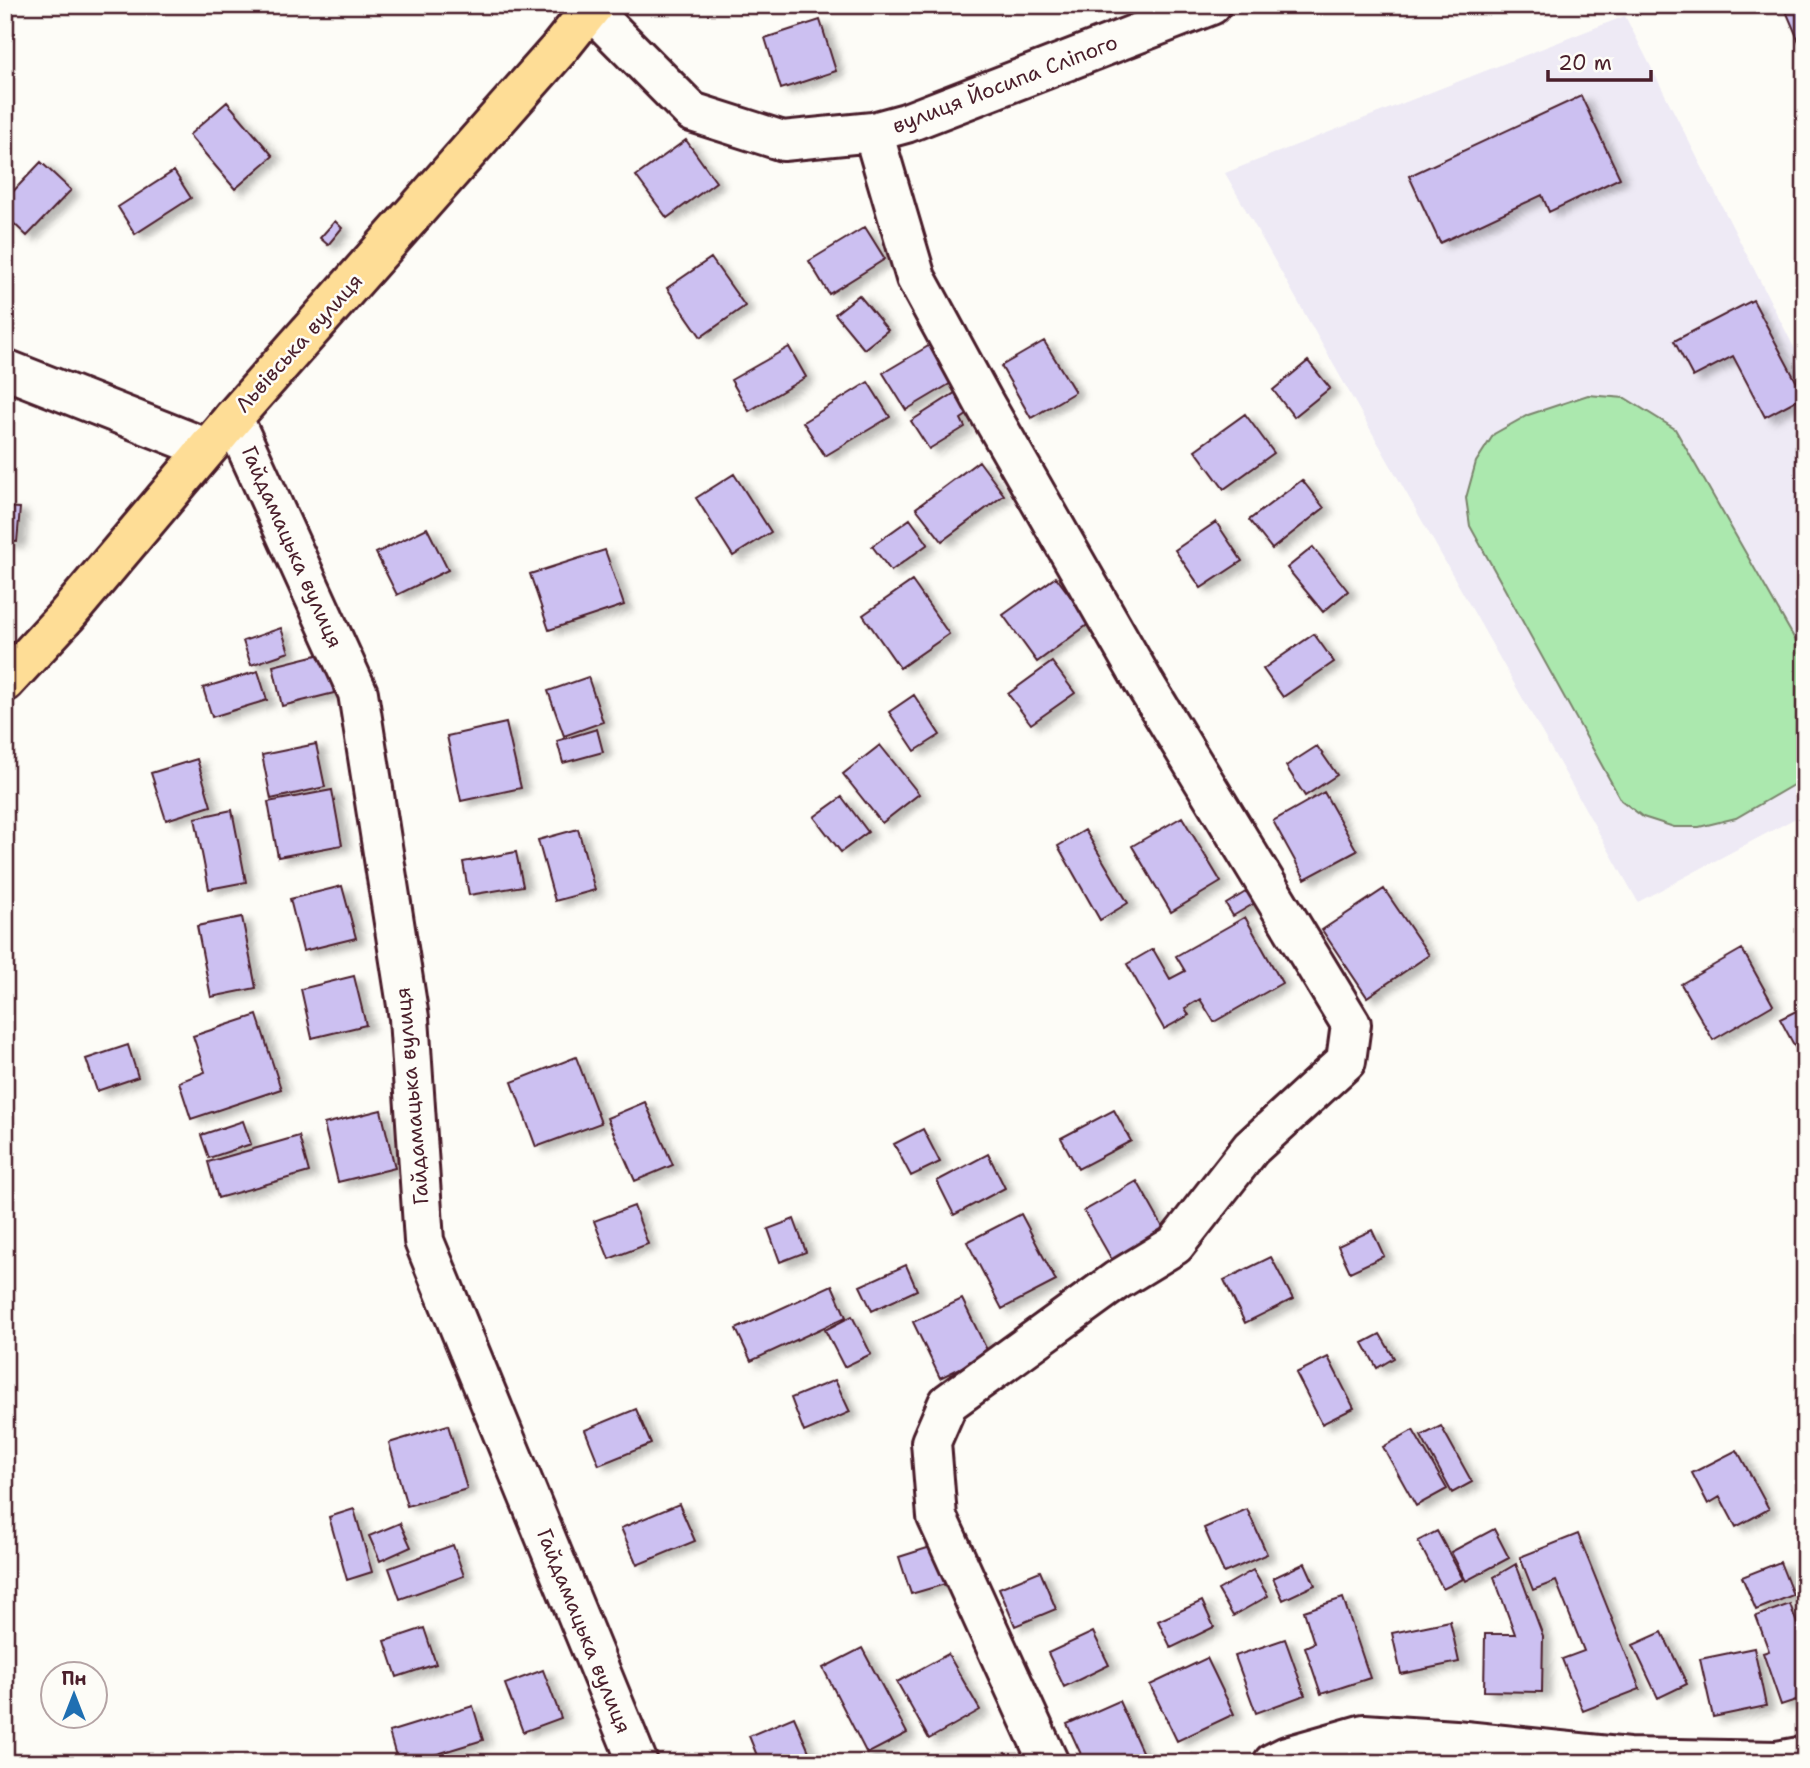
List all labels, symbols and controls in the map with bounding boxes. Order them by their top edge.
street label: вулиця Йосипа Сліпого [888,28,1122,140]
scale bar [1548,38,1651,82]
text: 20 m [1558,49,1612,77]
street label: Львівська вулиця [229,268,369,418]
street label: Гайдамацька вулиця [235,442,349,652]
street label: Гайдамацька вулиця [389,986,435,1206]
street label: Гайдамацька вулиця [530,1525,638,1737]
north arrow [38,1660,108,1730]
text: Пн [61,1666,87,1691]

